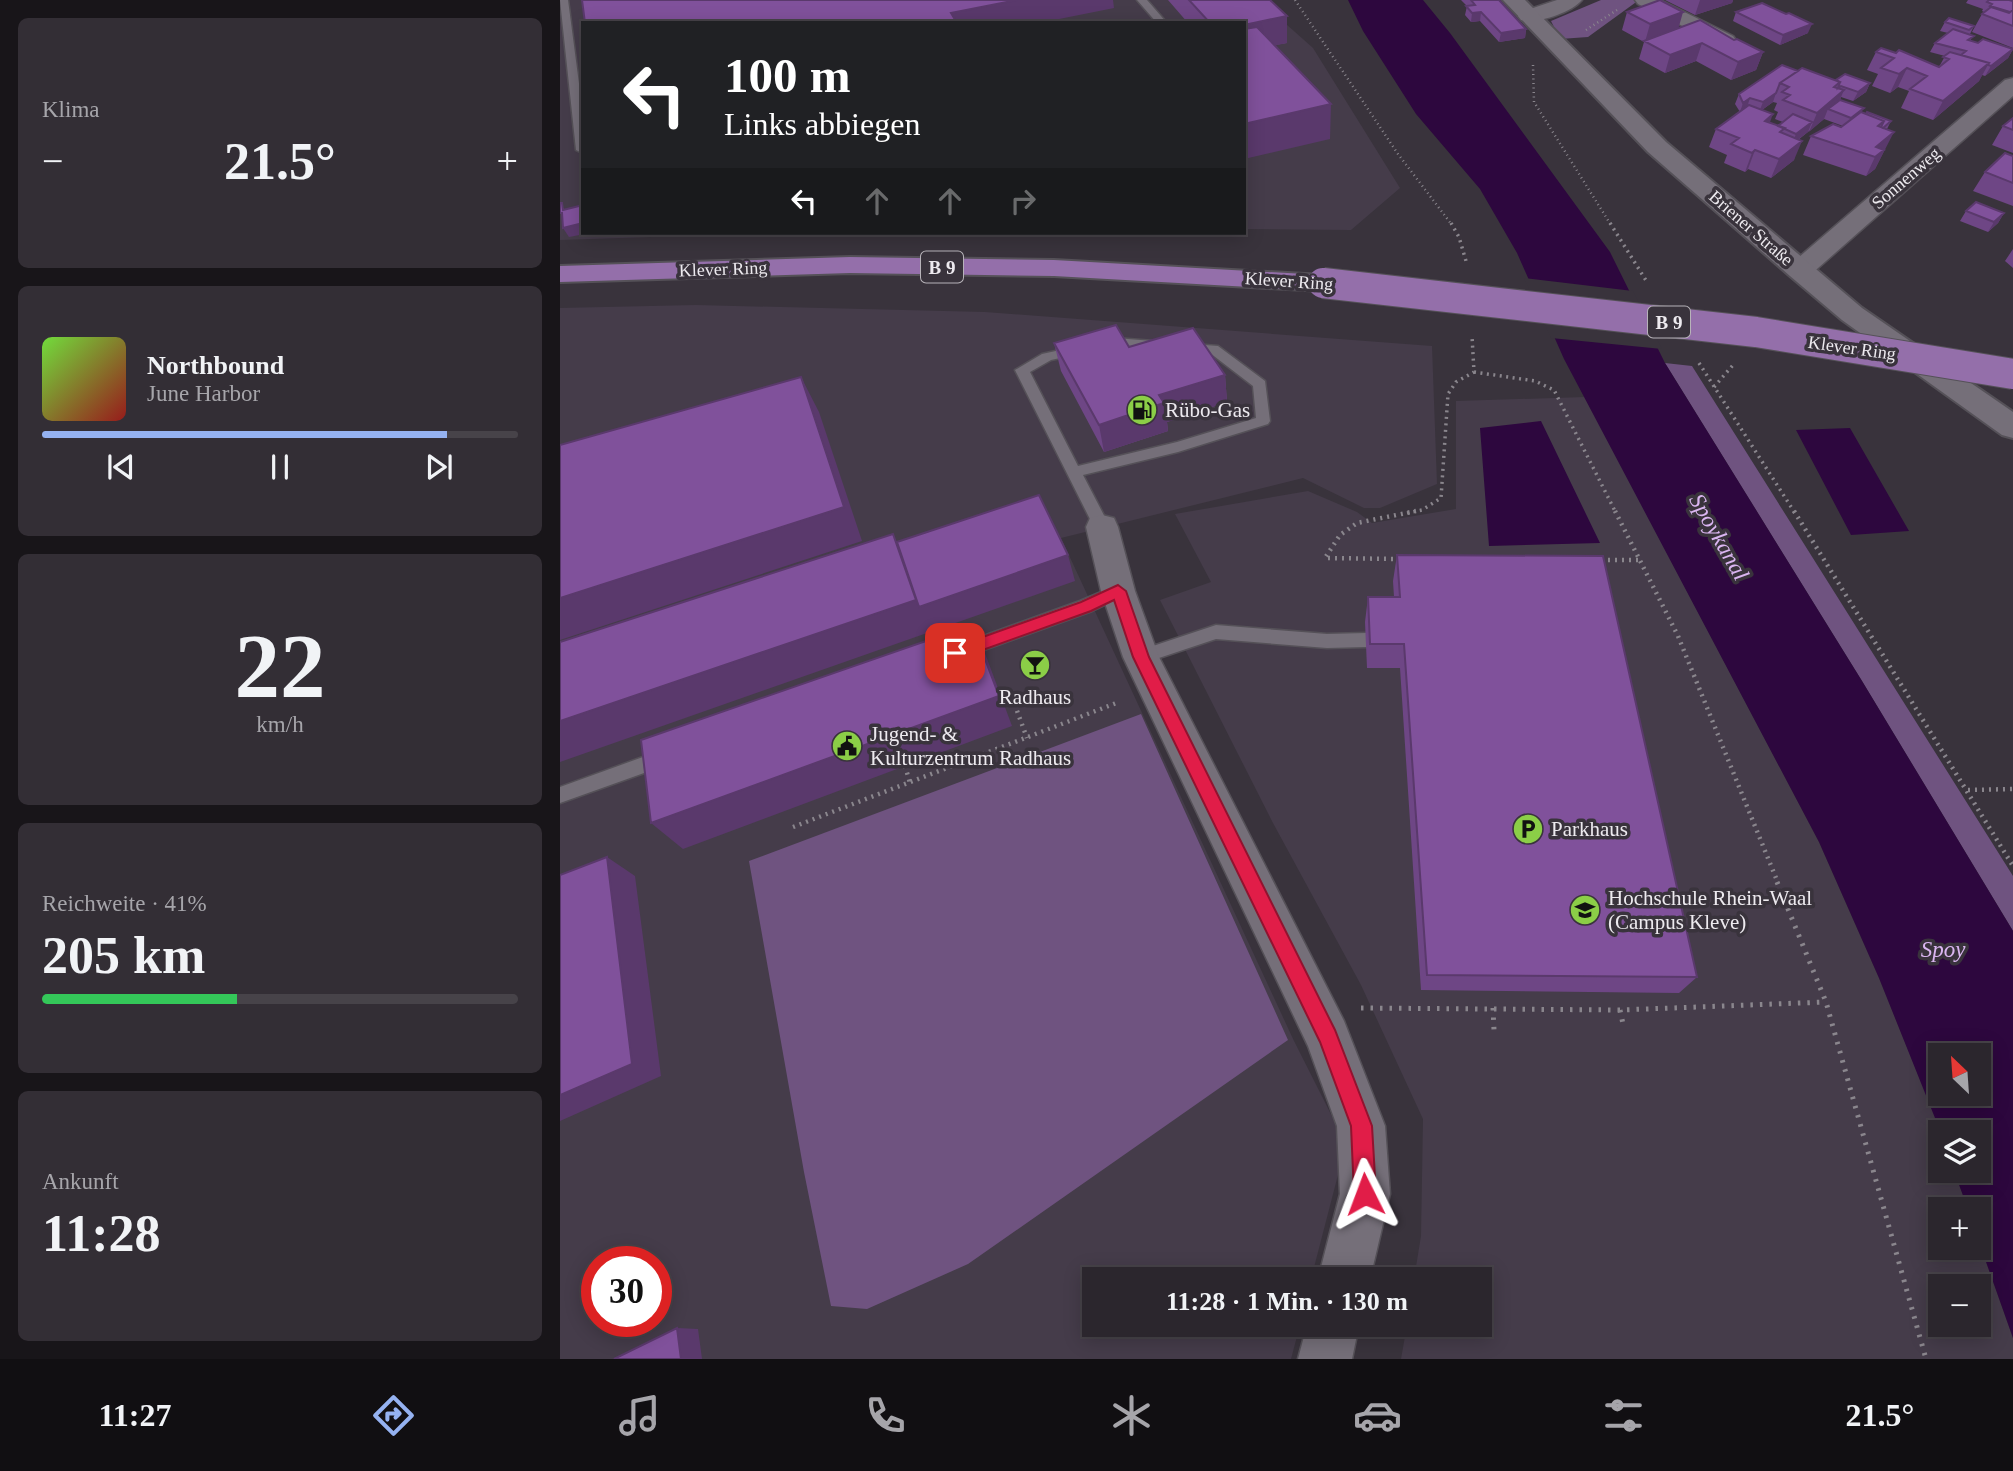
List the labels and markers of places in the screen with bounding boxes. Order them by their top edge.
fuel station icon: Rübo-Gas [1125,393,1159,427]
place label: Rübo-Gas [1165,398,1250,422]
pin [925,623,985,683]
bar icon: Radhaus [1018,648,1052,682]
place label: Radhaus [999,685,1071,709]
place label: Jugend- & Kulturzentrum Radhaus [870,722,1071,770]
public building icon: Jugend- & Kulturzentrum Radhaus [830,729,864,763]
parking icon: Parkhaus [1511,812,1545,846]
place label: Parkhaus [1551,817,1628,841]
place label: Hochschule Rhein-Waal (Campus Kleve) [1608,886,1812,934]
school or university icon: Hochschule Rhein-Waal (Campus Kleve) [1568,893,1602,927]

